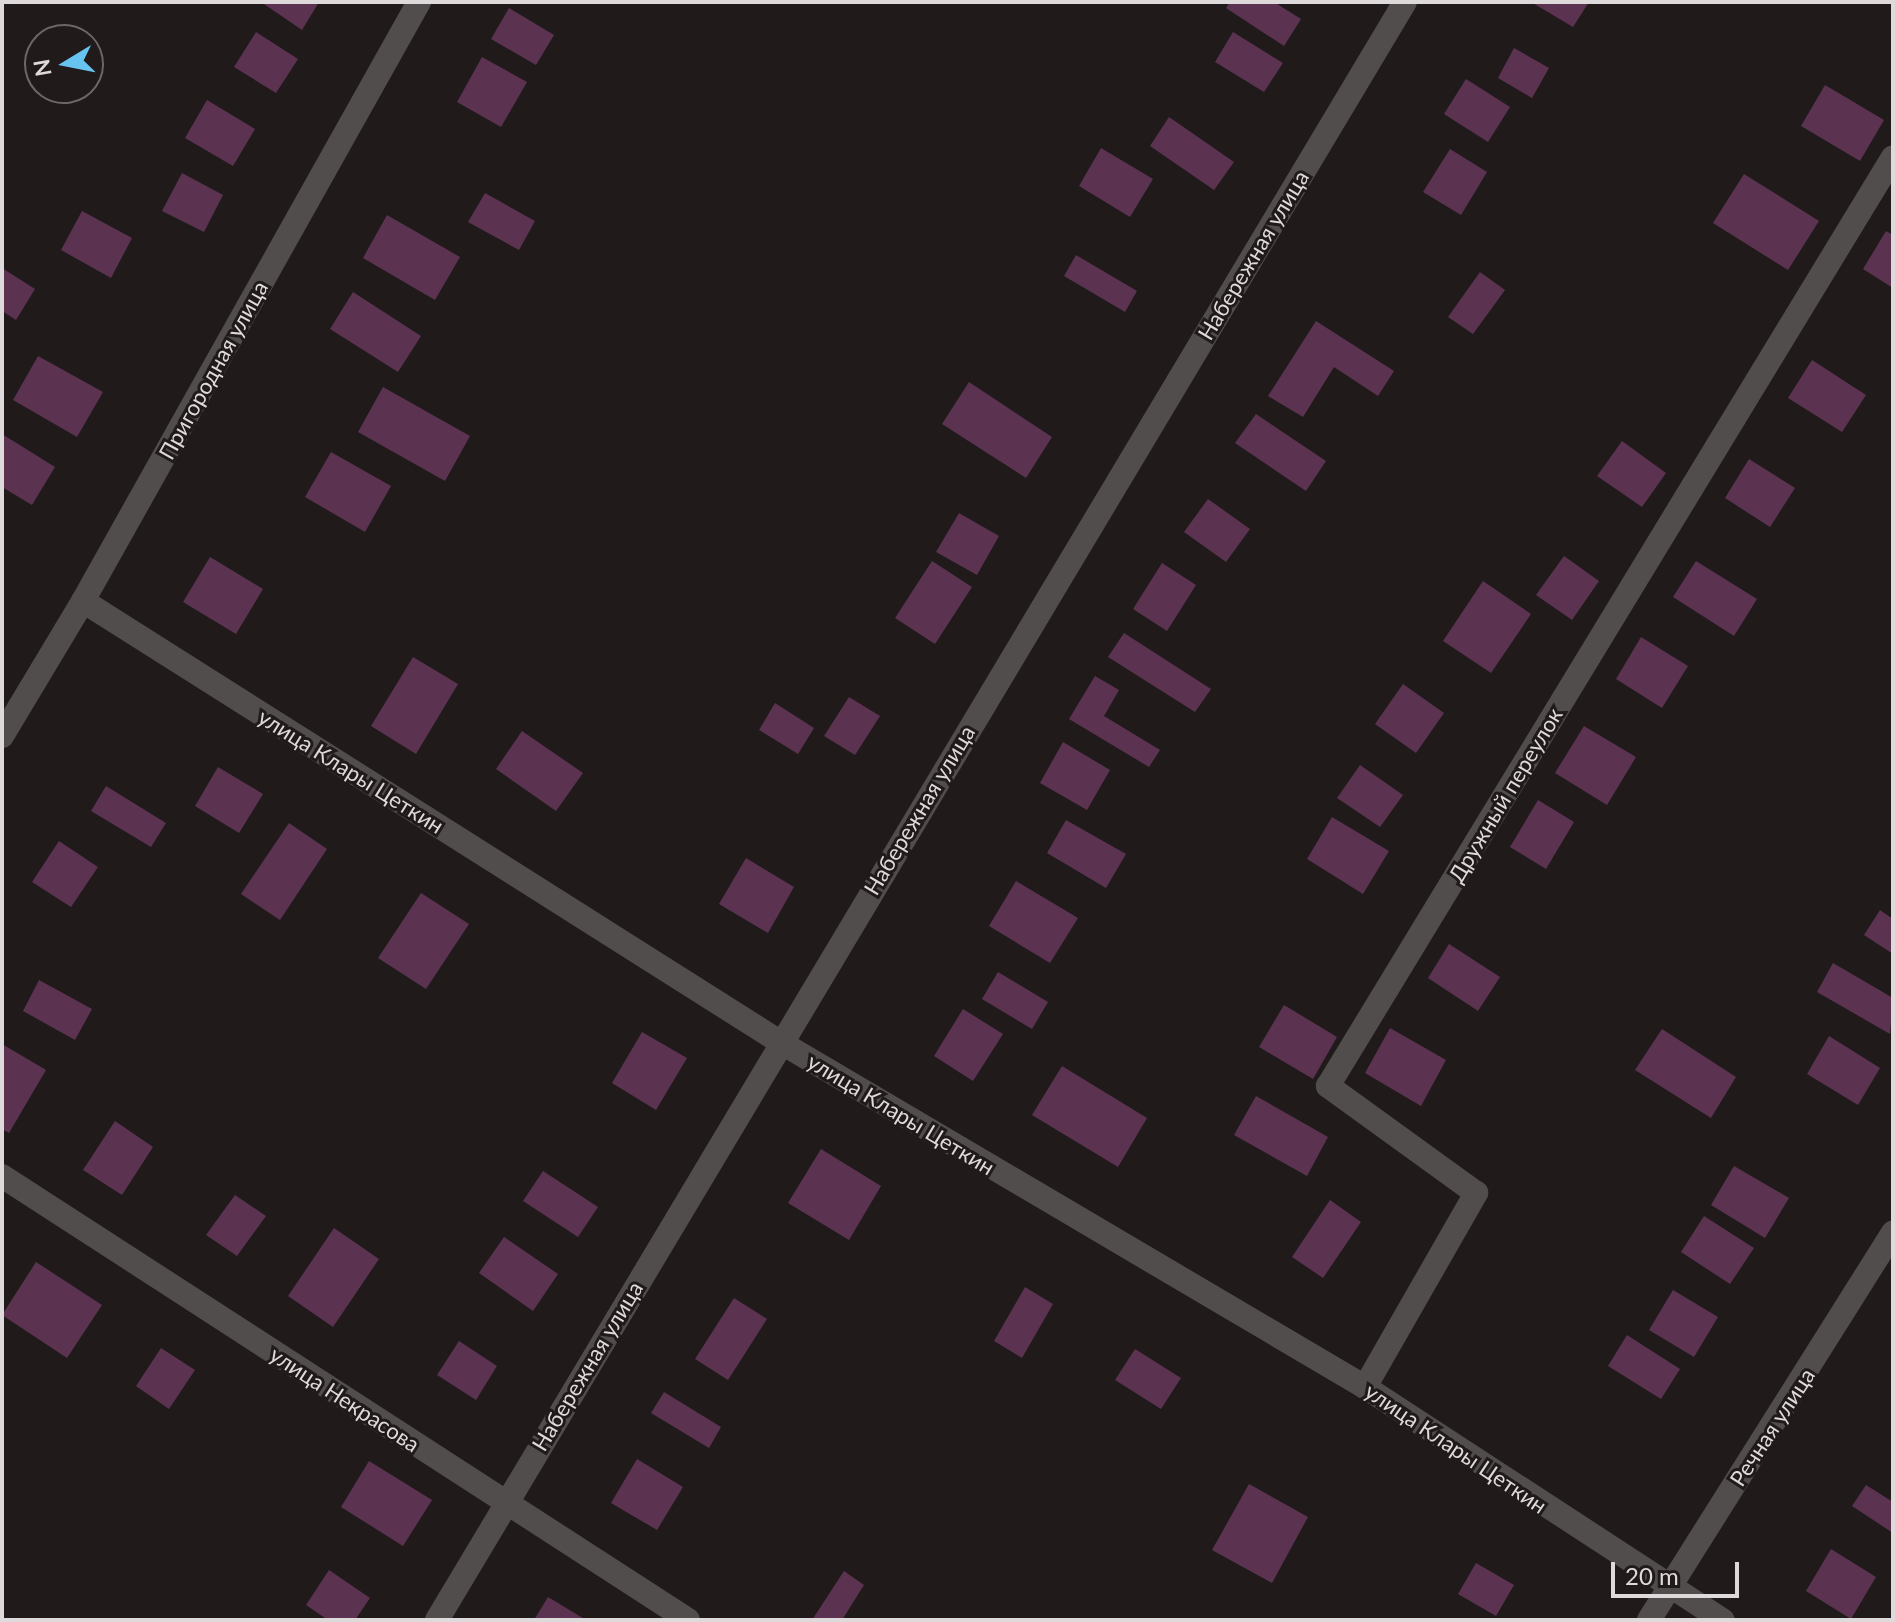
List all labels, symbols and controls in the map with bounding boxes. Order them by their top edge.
north arrow [24,24,104,104]
text: N [27,57,57,79]
street label: Набережная улица [1192,165,1314,345]
street label: Пригородная улица [153,276,273,464]
street label: улица Клары Цеткин [253,703,449,839]
street label: Дружный переулок [1442,703,1568,887]
street label: Набережная улица [858,720,980,900]
street label: улица Клары Цеткин [803,1048,999,1180]
street label: Набережная улица [526,1276,648,1456]
street label: улица Некрасова [265,1341,425,1457]
street label: Речная улица [1724,1363,1820,1491]
street label: улица Клары Цеткин [1360,1377,1552,1519]
scale bar [1615,1546,1743,1596]
text: 20 m [1625,1561,1679,1590]

